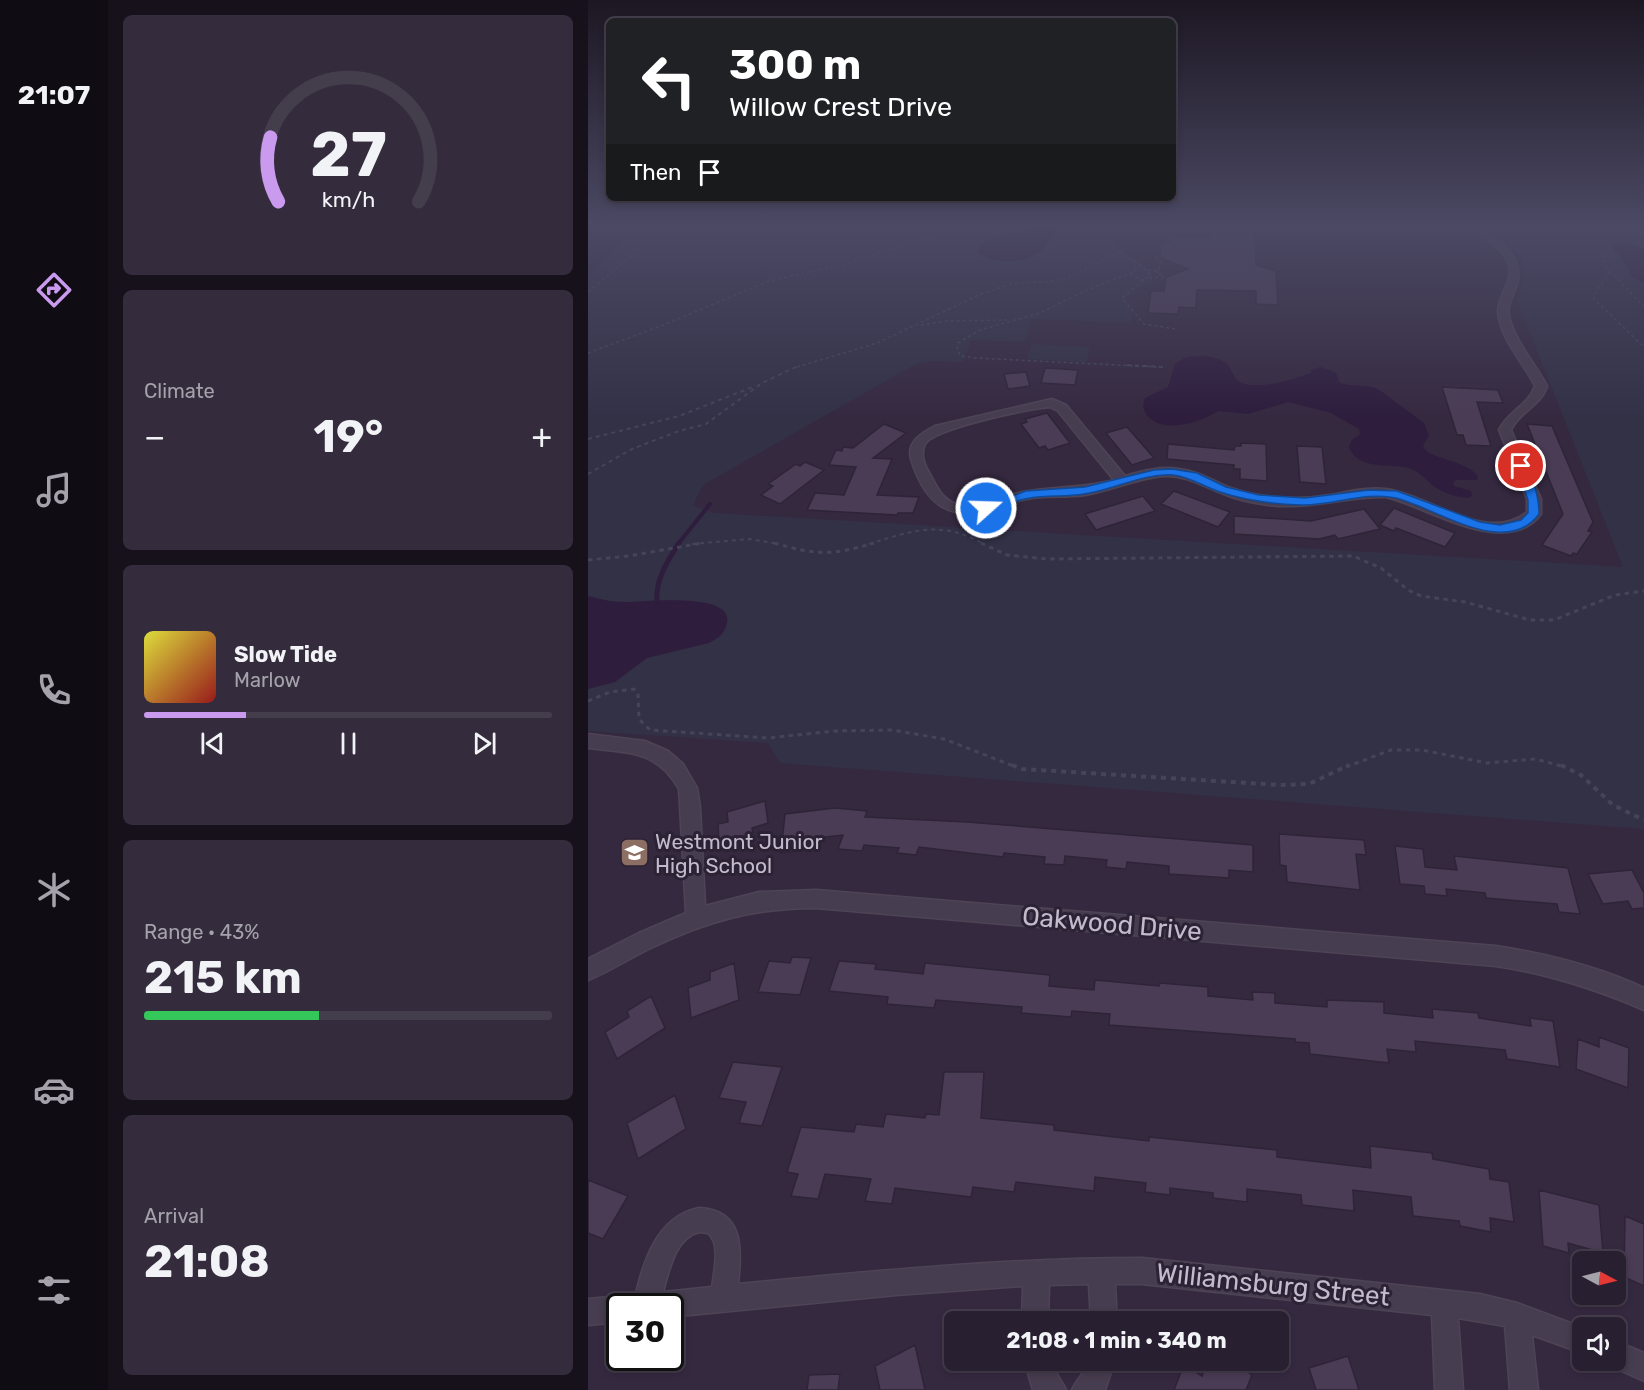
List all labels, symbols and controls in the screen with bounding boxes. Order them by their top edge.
text: 300 m [729,40,861,90]
icon: left [630,42,708,120]
text: 21:07 [18,79,90,111]
text: Willow Crest Drive [729,91,952,123]
text: 27 [310,118,386,192]
icon: arrive [693,156,726,189]
text: Then [630,159,681,186]
text: km/h [321,187,375,212]
icon: directions [33,269,75,311]
text: Climate [144,379,215,403]
text: 19° [314,410,383,463]
text: − [144,417,165,456]
text: + [531,417,552,456]
pin [1495,440,1546,491]
icon: arrive [1504,449,1537,482]
icon: music [33,469,75,511]
position arrow [954,476,1018,540]
text: Slow Tide [234,641,337,668]
text: Marlow [234,668,301,692]
icon: phone [33,669,75,711]
icon: previous [196,727,229,760]
icon: pause [332,727,365,760]
icon: next [468,727,501,760]
place label: Westmont Junior High School [655,829,822,878]
school or university icon: Westmont Junior High School [618,837,650,869]
icon: climate [33,869,75,911]
street label: Oakwood Drive [1021,901,1203,947]
text: Range · 43% [144,920,259,944]
text: 215 km [144,951,302,1004]
icon: car [33,1069,75,1111]
text: Arrival [144,1204,204,1228]
text: 21:08 [144,1235,270,1288]
north arrow [1572,1251,1626,1305]
map controls [1572,1251,1626,1371]
street label: Williamsburg Street [1155,1257,1391,1313]
icon: filters [33,1269,75,1311]
speed limit sign: 30 [606,1293,684,1371]
button: sound [1572,1317,1626,1371]
text: 21:08 · 1 min · 340 m [1006,1327,1227,1354]

